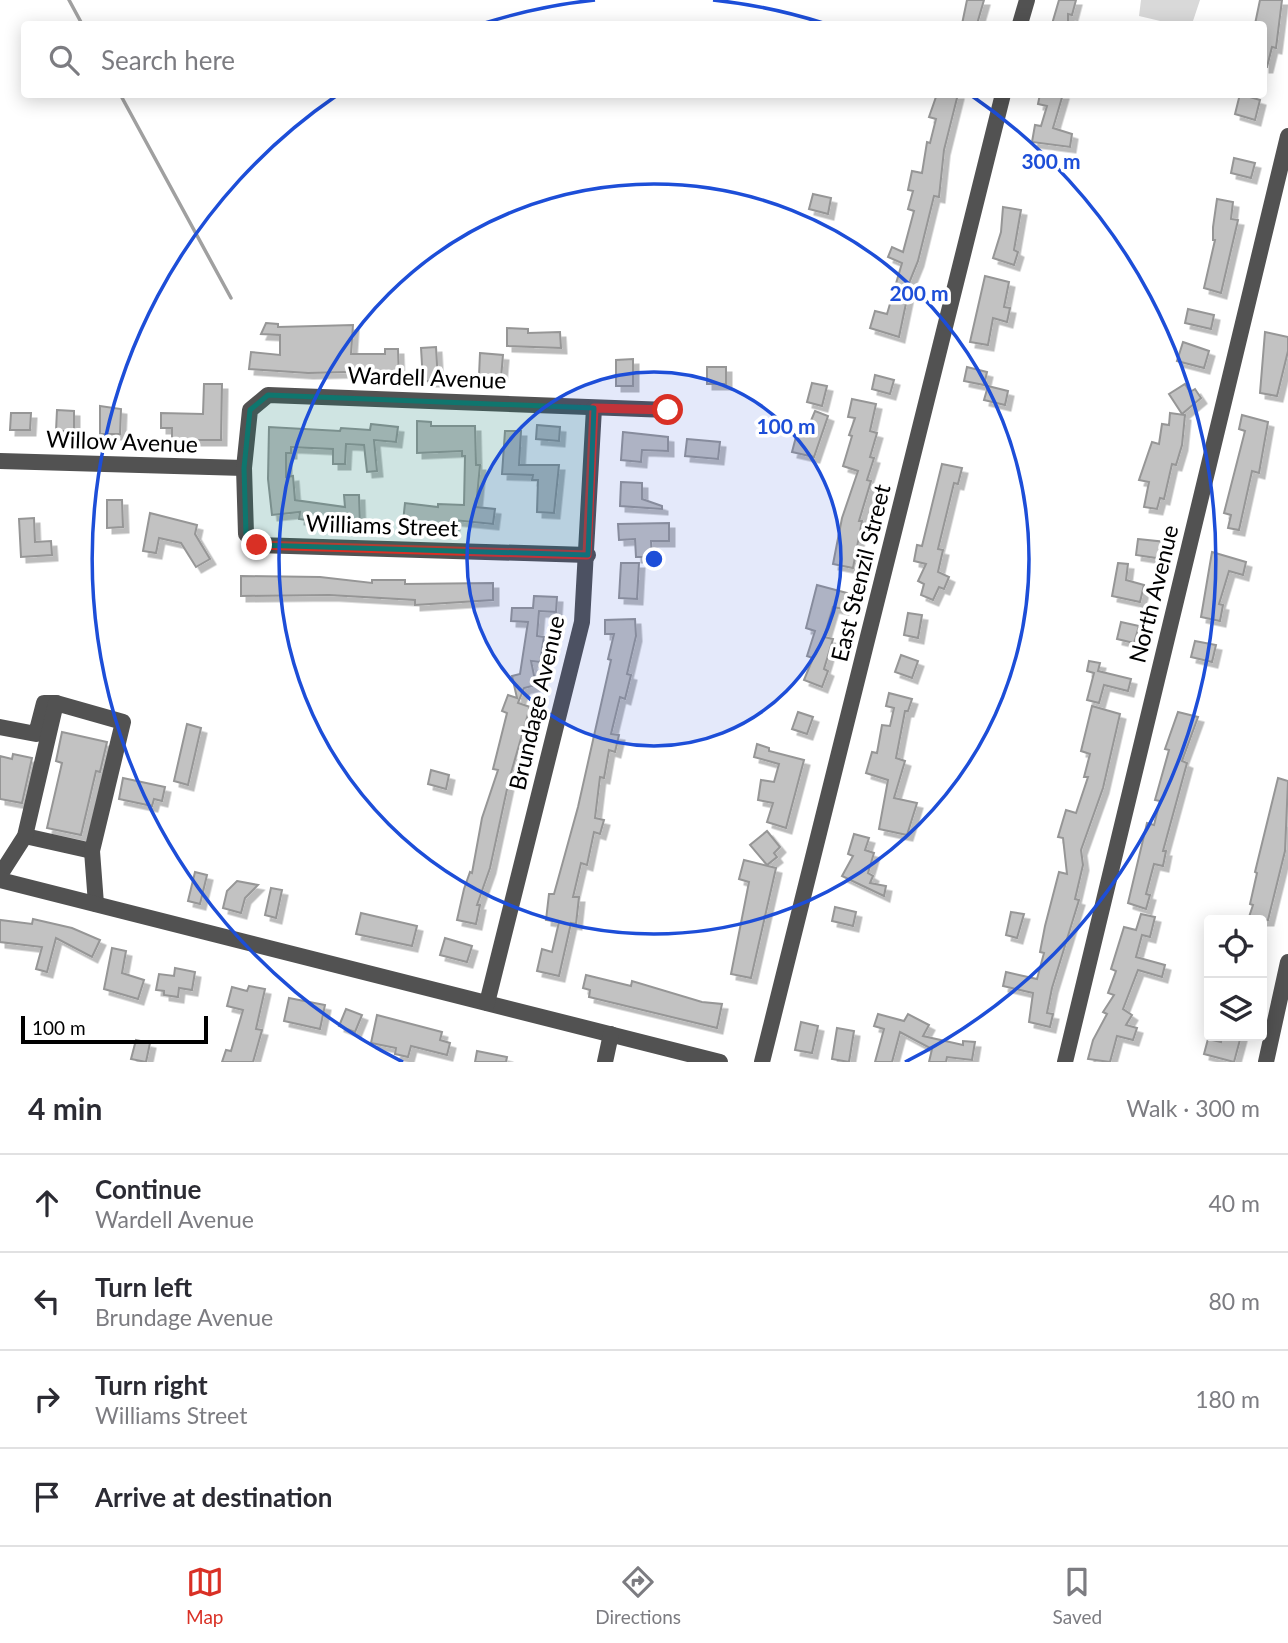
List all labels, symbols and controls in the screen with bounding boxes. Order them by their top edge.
search box [21,21,1267,98]
icon: search [45,41,83,79]
text: Search here [101,44,235,76]
text: 300 m [1021,148,1081,173]
text: 200 m [889,280,949,305]
street label: Wardell Avenue [347,360,507,394]
route start [652,394,683,425]
text: 100 m [756,413,816,438]
street label: Willow Avenue [46,424,198,458]
street label: East Stenzil Street [824,481,896,664]
street label: Williams Street [305,508,459,542]
street label: North Avenue [1122,522,1184,666]
route end [241,529,272,560]
centre of rings [642,547,666,571]
street label: Brundage Avenue [502,613,570,793]
map controls [1204,915,1267,1041]
button: locate [1204,915,1267,978]
button: layers [1204,978,1267,1041]
scale bar [21,1013,208,1045]
text: 100 m [32,1016,86,1039]
text: 4 min [28,1090,102,1126]
text: Walk · 300 m [1126,1094,1260,1122]
text: Continue [95,1173,201,1205]
icon: ahead [28,1184,66,1222]
text: 40 m [1209,1189,1260,1217]
text: Wardell Avenue [95,1205,254,1233]
text: Turn left [95,1271,192,1303]
icon: left [28,1282,66,1320]
text: 80 m [1209,1287,1260,1315]
text: Brundage Avenue [95,1303,273,1331]
text: Turn right [95,1369,208,1401]
icon: right [28,1380,66,1418]
text: 180 m [1195,1385,1260,1413]
text: Williams Street [95,1401,247,1429]
icon: arrive [28,1478,66,1516]
text: Arrive at destination [95,1481,332,1513]
tab: Map [186,1563,224,1628]
tab: Directions [595,1563,681,1628]
tab: Saved [1053,1563,1102,1628]

